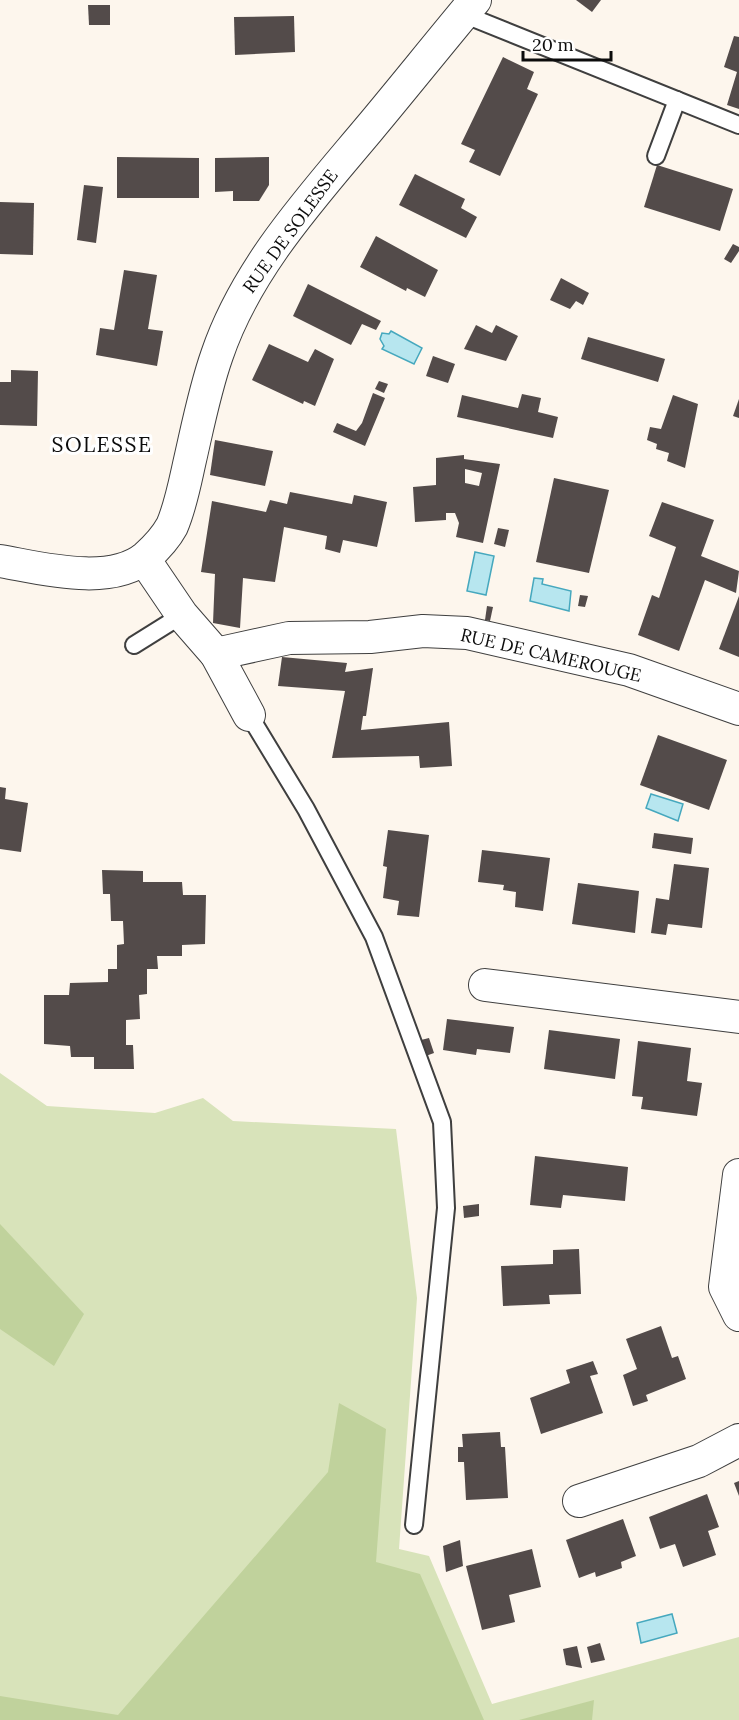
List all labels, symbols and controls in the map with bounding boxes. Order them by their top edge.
scale bar [523,24,612,62]
text: 20 m [532,33,574,56]
street label: RUE DE SOLESSE [237,165,343,297]
district label: SOLESSE [52,431,152,458]
street label: RUE DE CAMEROUGE [458,623,644,687]

